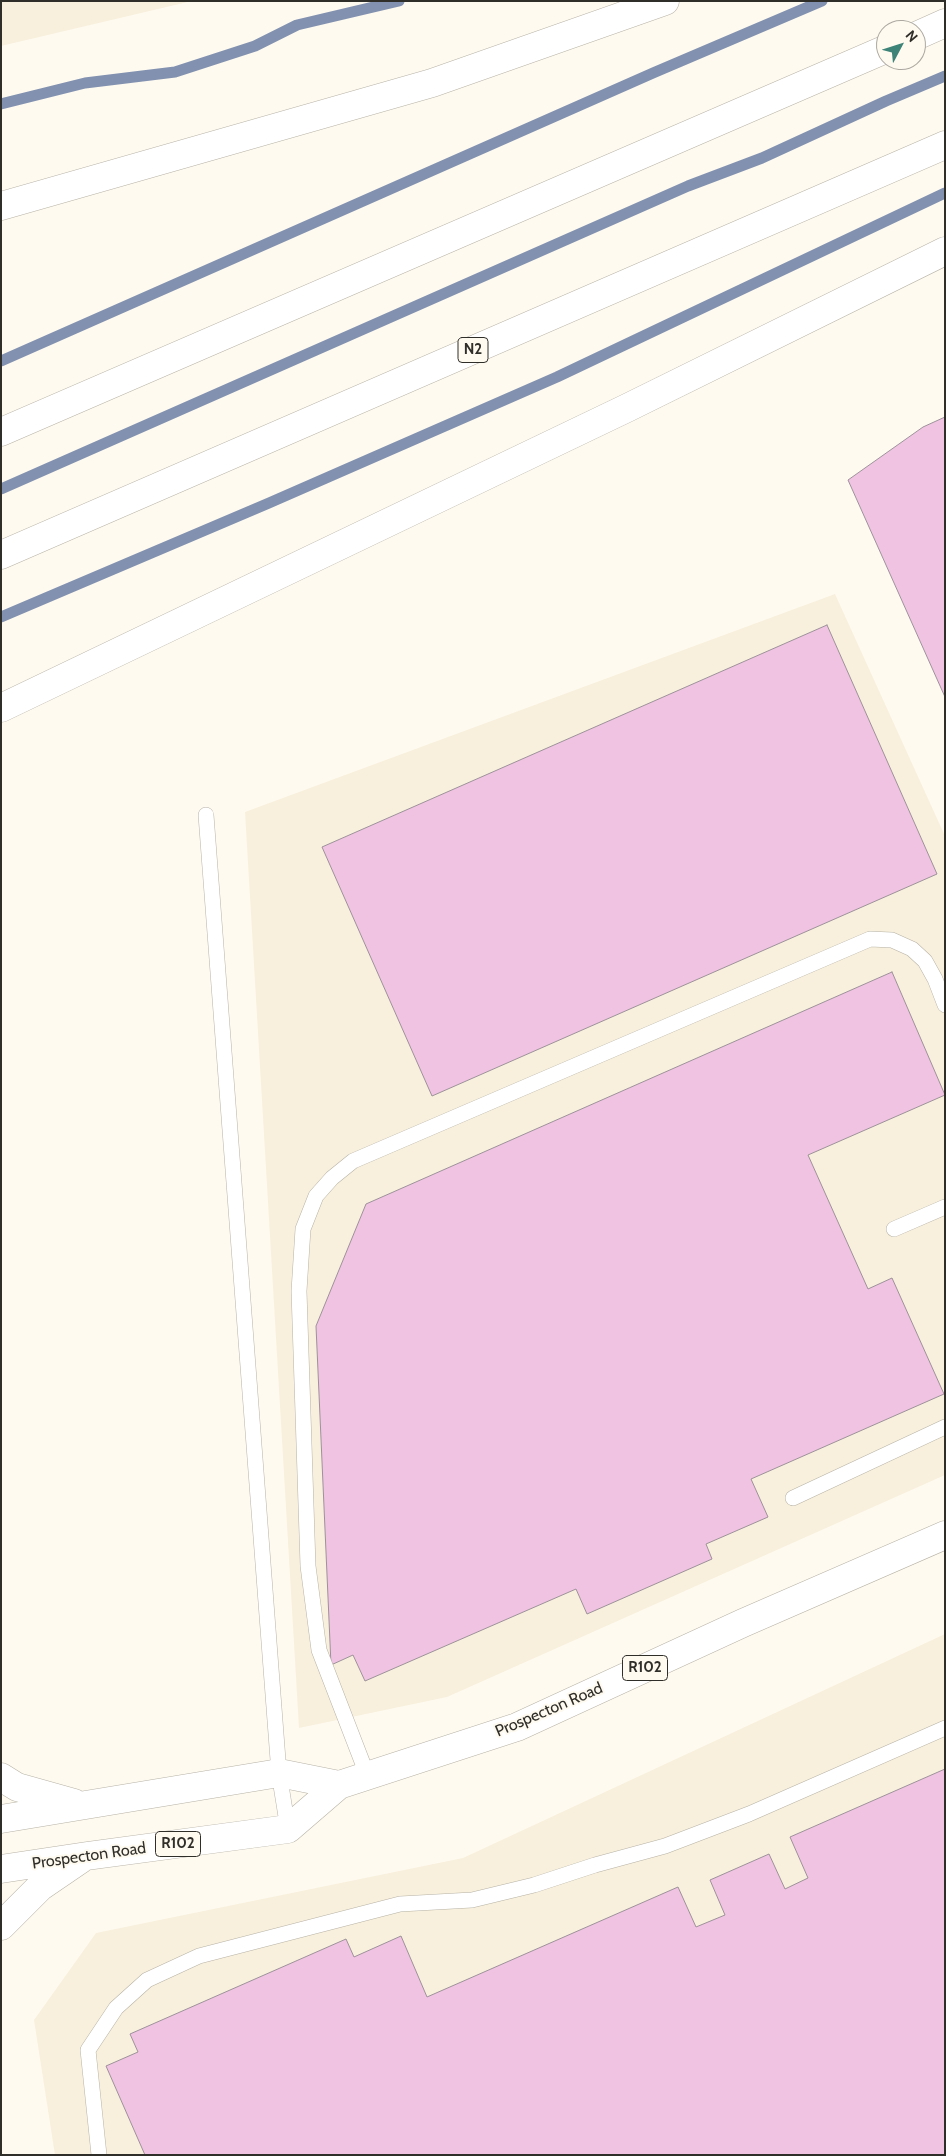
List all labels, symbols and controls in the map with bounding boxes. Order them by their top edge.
north arrow [876,20,926,70]
text: N [902,26,922,46]
road number: N2 [458,338,488,362]
road number: R102 [622,1656,668,1680]
street label: Prospecton Road [492,1679,606,1741]
road number: R102 [156,1832,200,1856]
street label: Prospecton Road [31,1838,147,1874]

